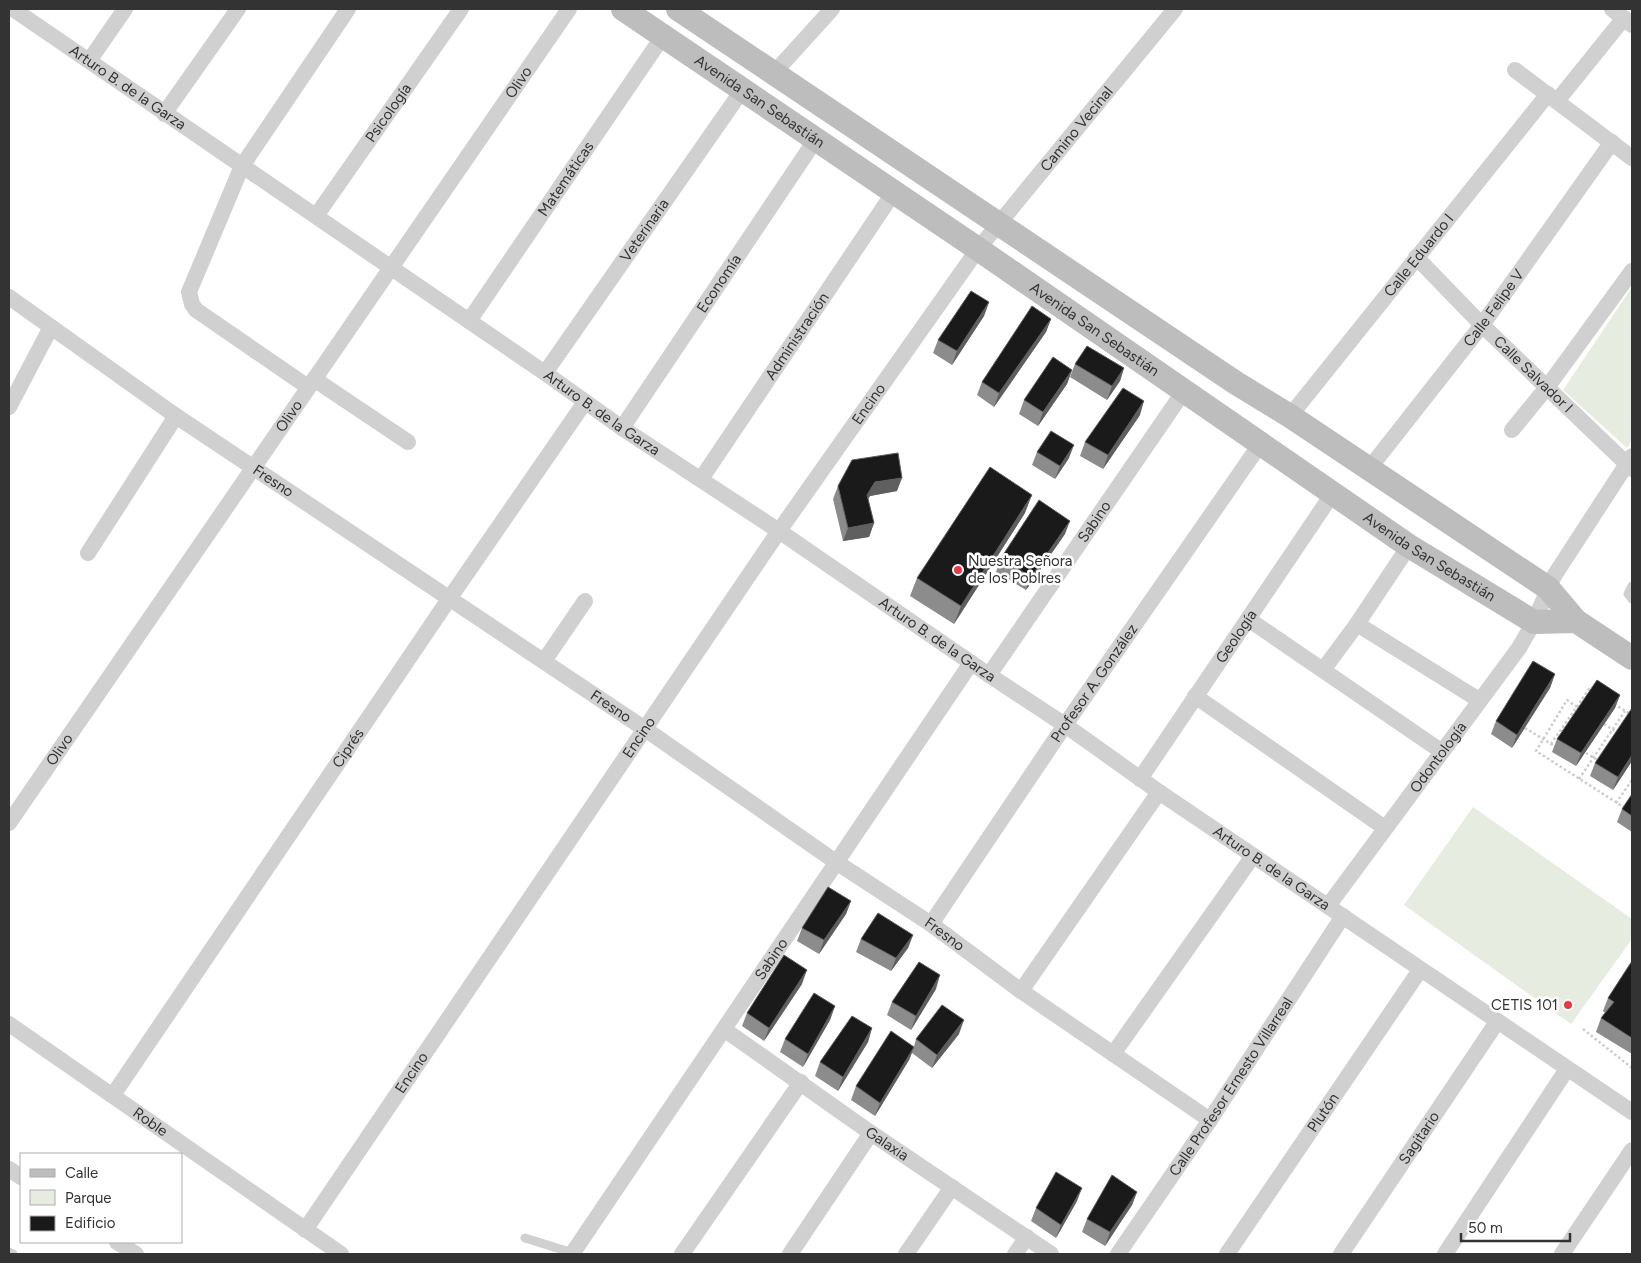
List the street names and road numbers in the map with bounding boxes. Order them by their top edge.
street label: Arturo B. de la Garza [66,41,189,134]
street label: Avenida San Sebastián [691,51,828,152]
street label: Olivo [501,63,536,102]
street label: Psicología [361,80,415,146]
street label: Camino Vecinal [1036,83,1117,175]
street label: Matemáticas [534,138,598,220]
street label: Veterinaria [616,195,673,265]
street label: Calle Eduardo I [1380,210,1457,300]
street label: Economía [693,251,745,316]
street label: Calle Felipe V [1459,265,1528,350]
street label: Avenida San Sebastián [1026,278,1163,380]
street label: Administración [761,289,833,383]
street label: Calle Salvador I [1490,332,1577,416]
street label: Arturo B. de la Garza [540,366,663,459]
street label: Encino [848,380,889,428]
street label: Olivo [272,396,306,435]
street label: Fresno [249,461,297,501]
street label: Sabino [1074,497,1115,546]
street label: Avenida San Sebastián [1360,508,1499,605]
street label: Arturo B. de la Garza [876,593,999,686]
street label: Geología [1212,606,1261,666]
street label: Profesor A. González [1047,620,1141,746]
street label: Fresno [587,686,635,727]
street label: Encino [619,713,659,762]
street label: Odontología [1406,718,1470,796]
street label: Ciprés [328,725,368,771]
street label: Olivo [42,730,77,769]
street label: Arturo B. de la Garza [1210,822,1334,914]
street label: Fresno [921,913,968,955]
street label: Sabino [751,935,792,983]
street label: Calle Profesor Ernesto Villarreal [1165,994,1297,1179]
street label: Encino [391,1048,432,1097]
street label: Plutón [1304,1090,1343,1135]
street label: Roble [129,1104,171,1140]
street label: Sagitario [1395,1108,1443,1168]
street label: Galaxia [862,1123,912,1165]

